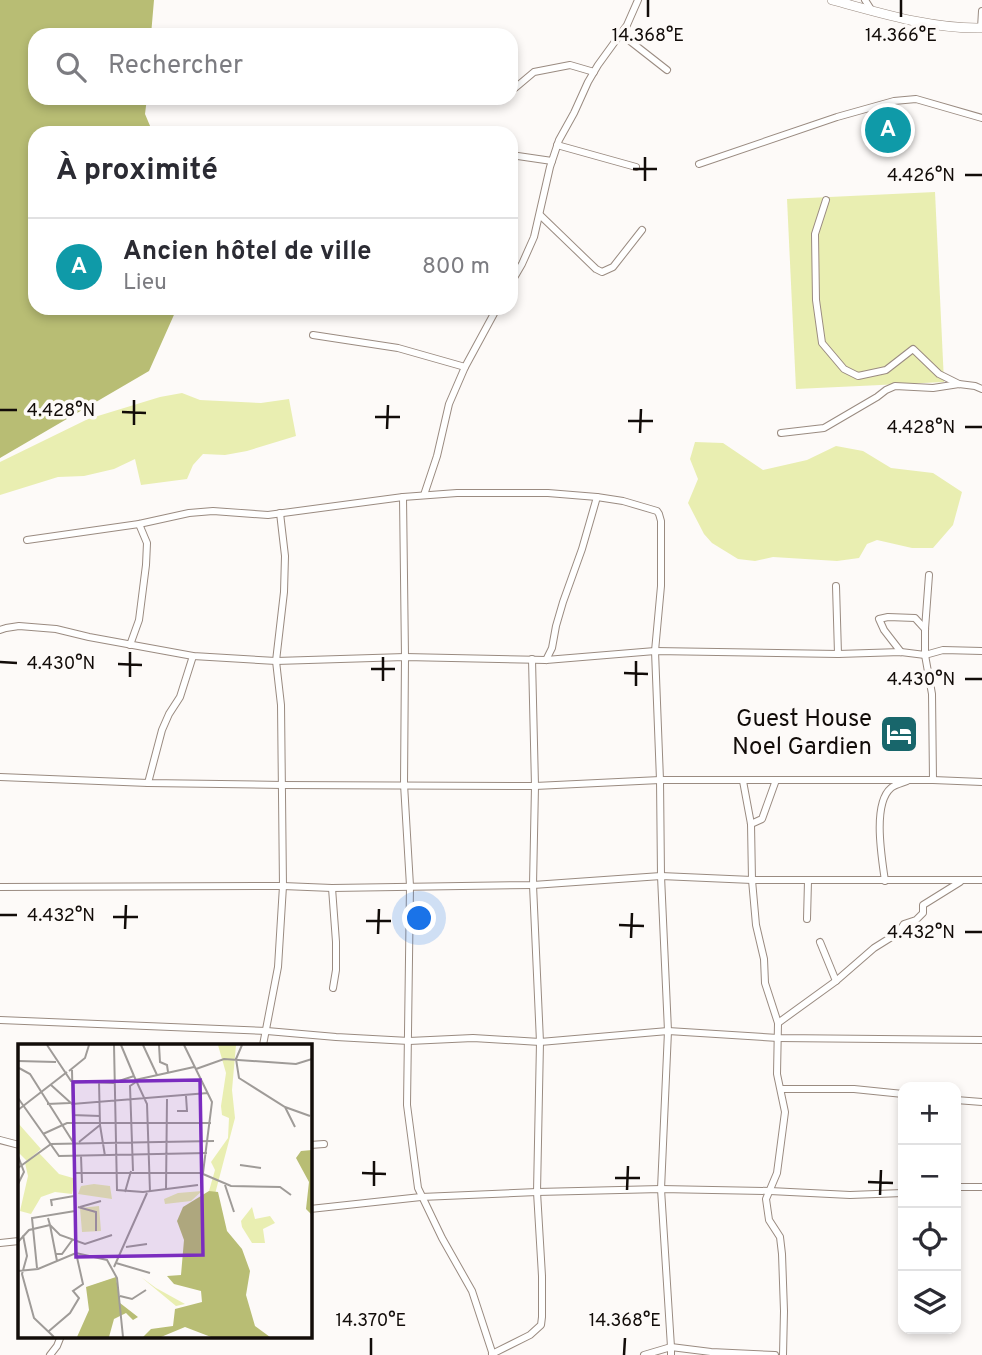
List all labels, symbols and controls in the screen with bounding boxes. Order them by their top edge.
text: 14.368°E [612,25,684,48]
text: 14.366°E [865,25,937,48]
search box [28,28,518,105]
icon: search [52,48,90,86]
text: Rechercher [108,50,243,83]
pin: A [865,104,911,156]
text: À proximité [56,153,218,190]
text: 4.426°N [887,165,955,188]
text: Ancien hôtel de ville [123,236,372,269]
text: A [71,253,87,282]
text: 800 m [422,253,490,282]
text: Lieu [123,269,167,298]
text: 4.428°N [27,400,95,423]
text: 4.428°N [887,417,955,440]
text: 4.430°N [27,653,95,676]
text: 4.430°N [887,669,955,692]
place label: Guest House Noel Gardien [732,705,872,763]
hotel icon: Guest House Noel Gardien [878,713,920,755]
your location [402,901,436,935]
text: 4.432°N [27,905,95,928]
text: 4.432°N [887,922,955,945]
inset map [18,1044,312,1338]
map controls [898,1082,961,1334]
button: + [898,1082,961,1145]
button: − [898,1145,961,1208]
button: locate [898,1208,961,1271]
button: layers [898,1271,961,1334]
text: 14.370°E [336,1310,406,1333]
text: 14.368°E [589,1310,661,1333]

